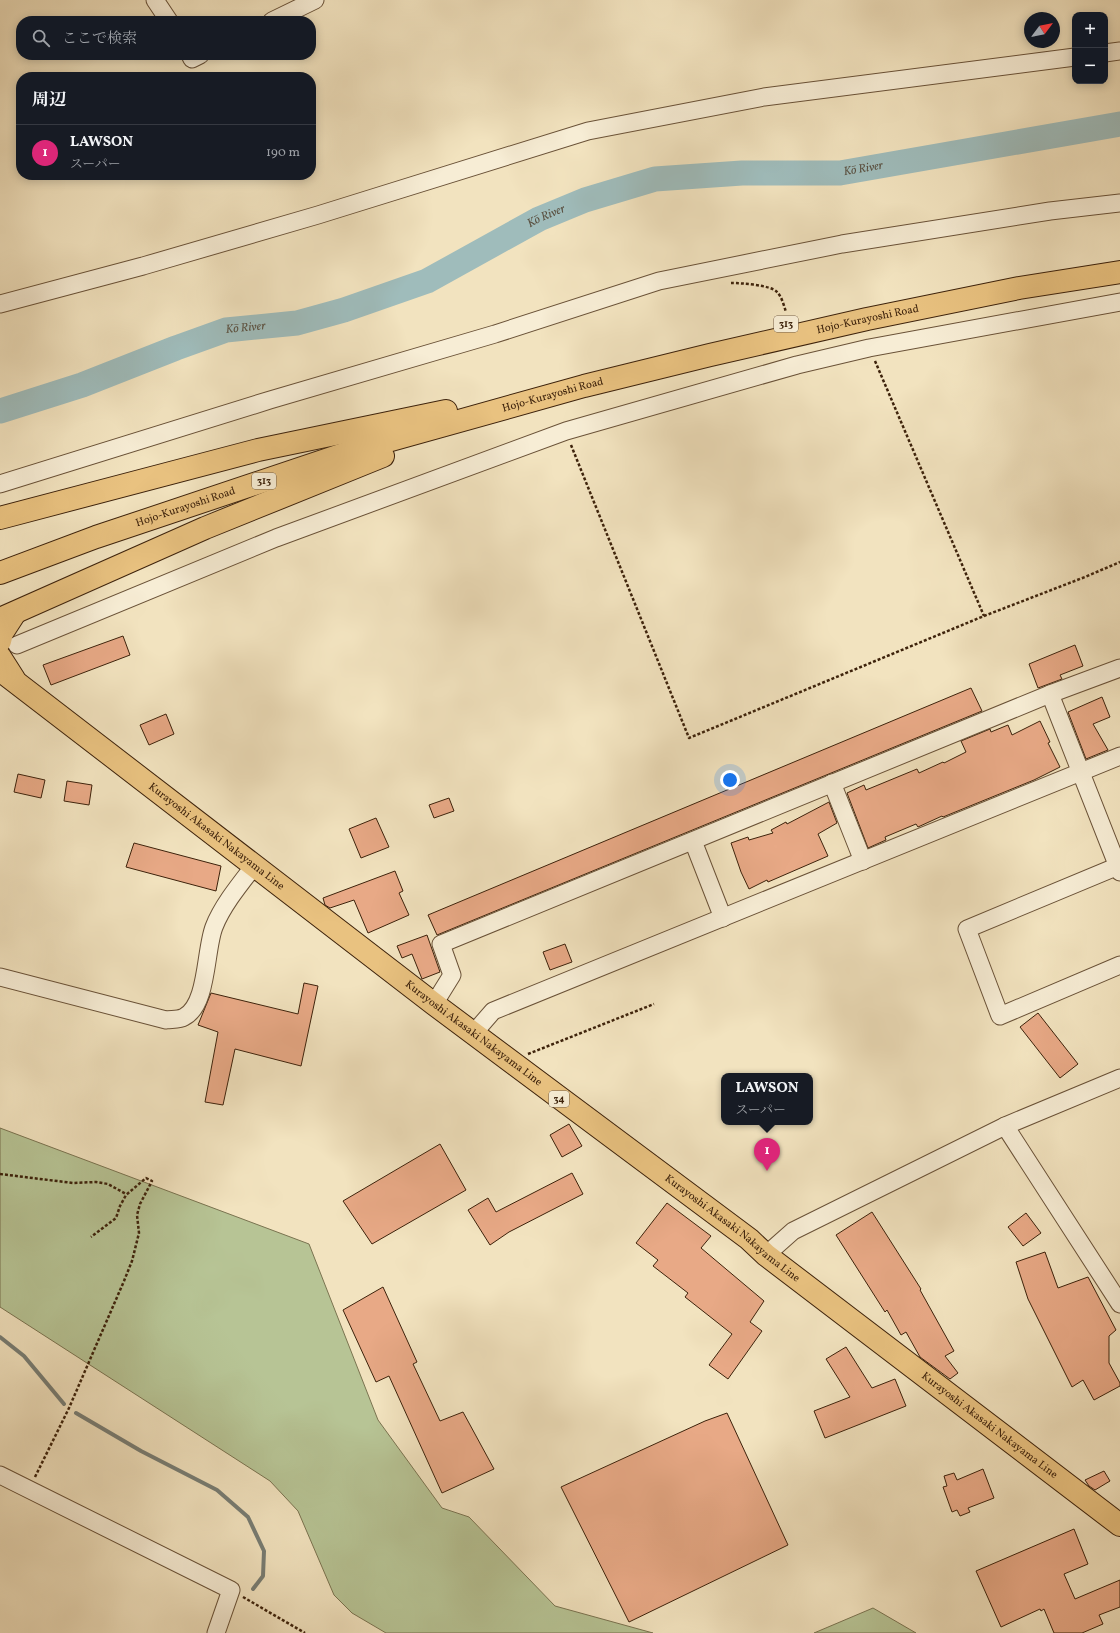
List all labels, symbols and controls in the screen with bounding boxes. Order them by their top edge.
north arrow [1024,12,1060,48]
map controls [1072,12,1108,84]
button: + [1072,12,1108,48]
search box [16,16,316,60]
icon: search [30,27,52,49]
text: ここで検索 [62,29,137,50]
button: − [1072,48,1108,84]
text: 周辺 [32,89,66,112]
text: LAWSON [70,132,133,153]
text: 1 [42,144,48,162]
text: 190 m [266,144,300,162]
text: スーパー [70,156,121,174]
water label: Kō River [842,157,885,180]
water label: Kō River [524,201,568,232]
street label: Hojo-Kurayoshi Road [815,301,920,338]
road number: 313 [774,316,798,332]
water label: Kō River [225,318,267,338]
street label: Hojo-Kurayoshi Road [500,374,605,416]
road number: 313 [252,473,276,489]
street label: Hojo-Kurayoshi Road [134,483,237,531]
your location [720,770,740,790]
street label: Kurayoshi Akasaki Nakayama Line [145,779,287,894]
street label: Kurayoshi Akasaki Nakayama Line [402,977,545,1090]
popup [721,1073,813,1125]
text: LAWSON [735,1078,799,1099]
road number: 34 [549,1091,569,1107]
text: スーパー [735,1102,786,1120]
pin: 1 [754,1138,780,1171]
street label: Kurayoshi Akasaki Nakayama Line [661,1171,803,1286]
street label: Kurayoshi Akasaki Nakayama Line [918,1369,1061,1482]

